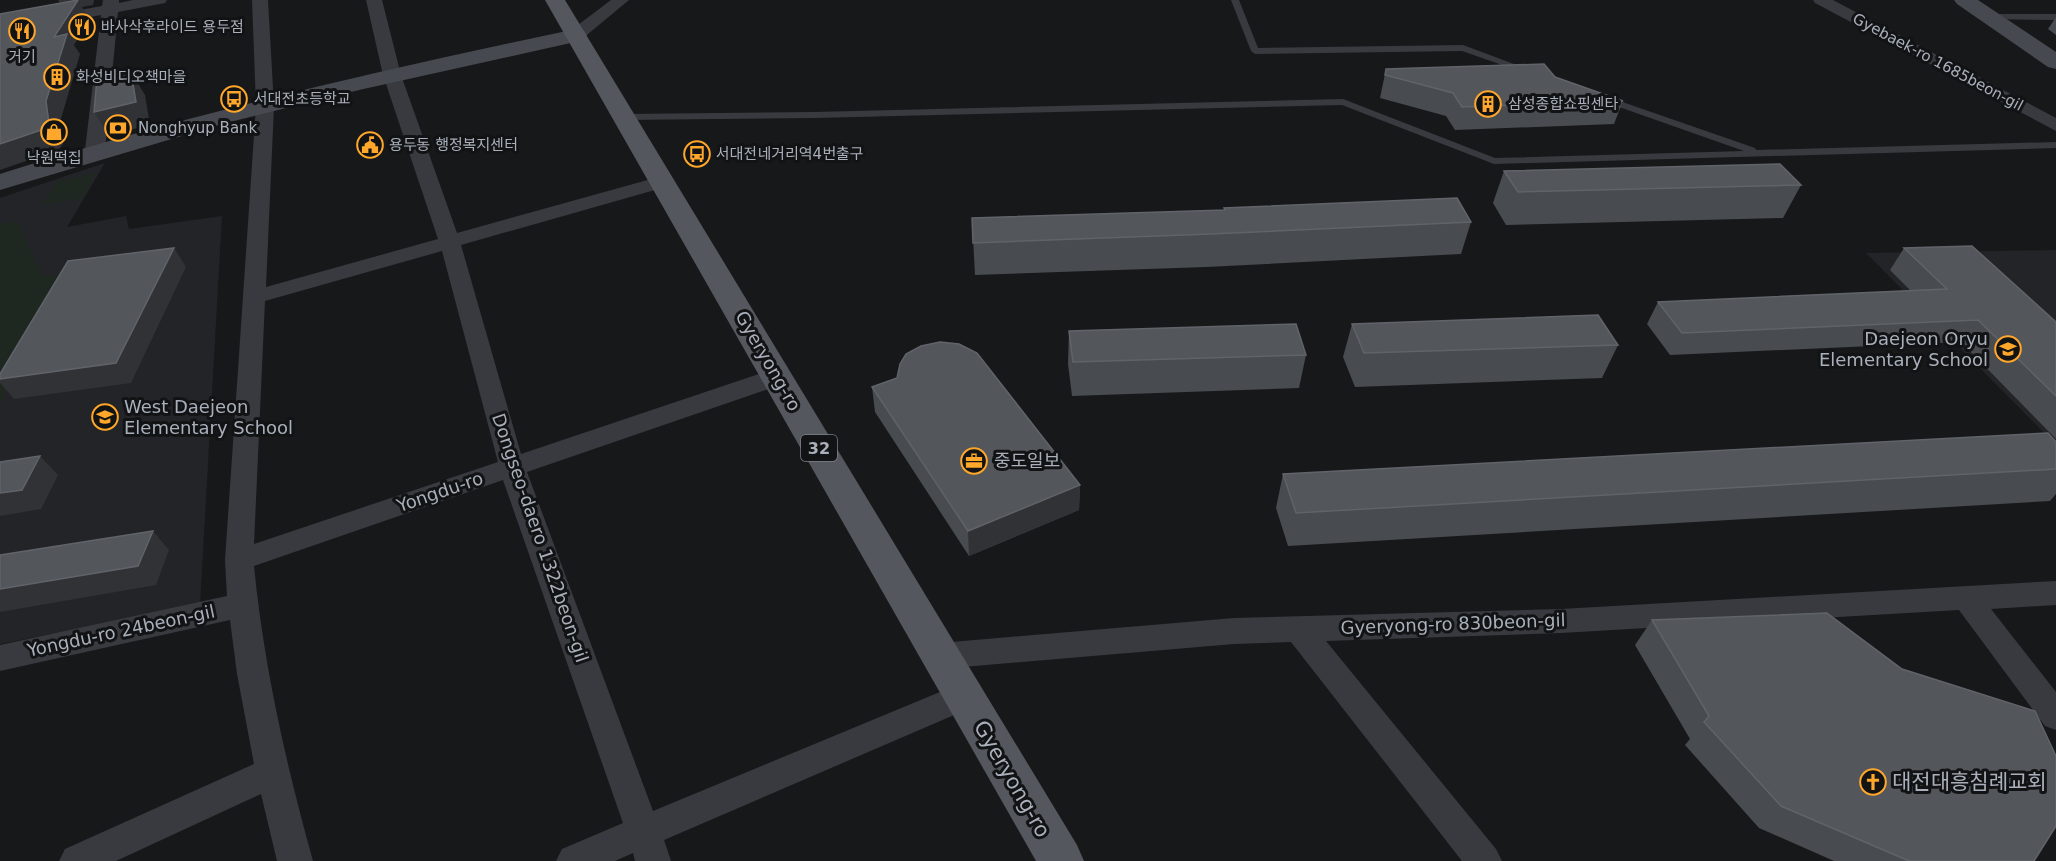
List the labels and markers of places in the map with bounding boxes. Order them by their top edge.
restaurant icon: 바사삭후라이드 용두점 [67,12,97,42]
restaurant icon: 거기 [7,16,37,46]
place label: 바사삭후라이드 용두점 [101,18,244,36]
place label: 거기 [8,48,36,66]
building icon: 화성비디오책마을 [42,62,72,92]
place label: 화성비디오책마을 [76,68,186,86]
bus stop icon: 서대전초등학교 [219,84,249,114]
building icon: 삼성종합쇼핑센타 [1473,89,1503,119]
place label: 서대전초등학교 [254,90,351,108]
place label: 삼성종합쇼핑센타 [1508,95,1619,113]
bank icon: Nonghyup Bank [103,113,133,143]
shop icon: 낙원떡집 [39,117,69,147]
place label: Nonghyup Bank [138,119,258,137]
public building icon: 용두동 행정복지센터 [355,130,385,160]
place label: 용두동 행정복지센터 [389,136,518,154]
bus stop icon: 서대전네거리역4번출구 [682,139,712,169]
place label: 서대전네거리역4번출구 [716,145,864,163]
place label: 낙원떡집 [26,149,82,167]
place label: Daejeon Oryu Elementary School [1819,328,1988,370]
school or university icon: Daejeon Oryu Elementary School [1993,334,2023,364]
place label: West Daejeon Elementary School [124,396,293,438]
school or university icon: West Daejeon Elementary School [90,402,120,432]
office icon: 중도일보 [959,446,989,476]
place label: 중도일보 [994,450,1060,471]
church icon: 대전대흥침례교회 [1858,767,1888,797]
place label: 대전대흥침례교회 [1892,770,2047,794]

